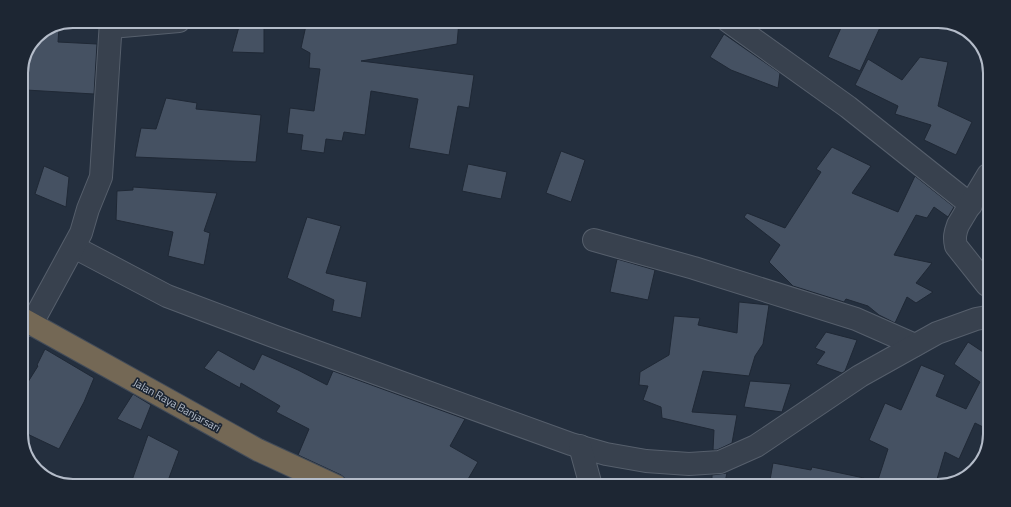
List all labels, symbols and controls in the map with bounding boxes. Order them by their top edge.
street label: Jalan Raya Banjarsari [131,374,223,436]

